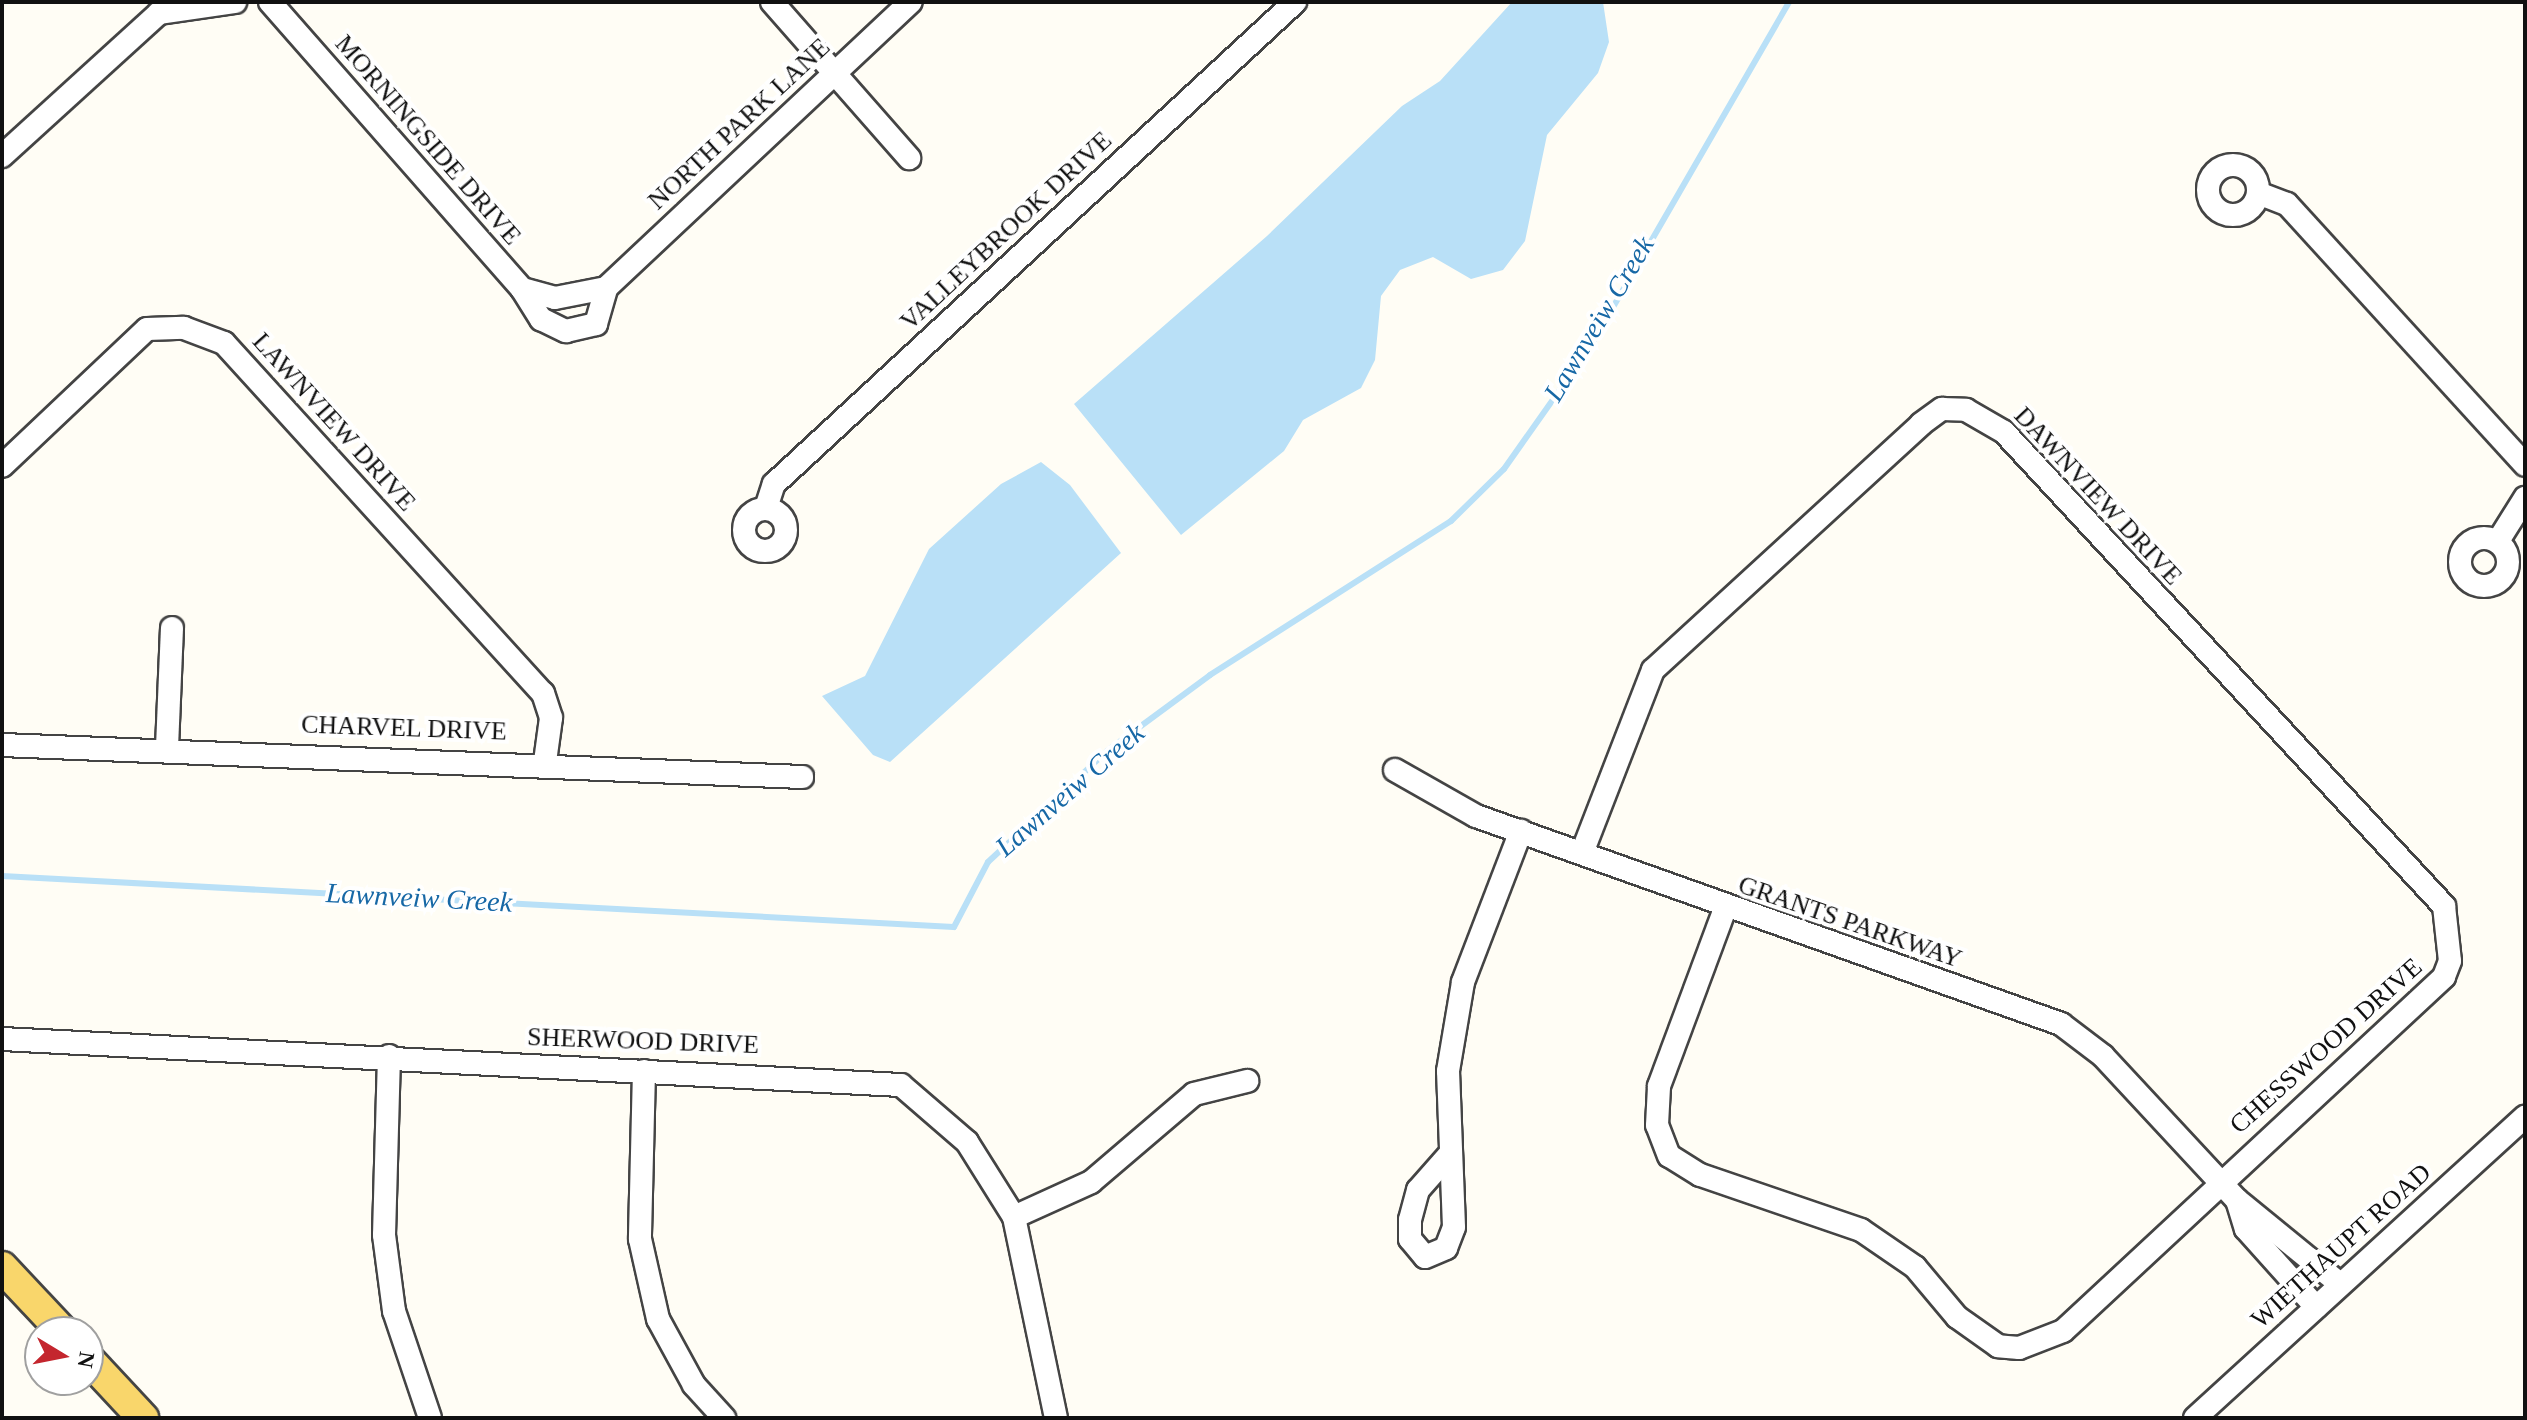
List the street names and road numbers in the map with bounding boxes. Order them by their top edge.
street label: MORNINGSIDE DRIVE [328,29,528,251]
street label: NORTH PARK LANE [642,32,836,216]
street label: VALLEYBROOK DRIVE [894,125,1118,337]
street label: LAWNVIEW DRIVE [246,326,422,518]
street label: DAWNVIEW DRIVE [2007,400,2189,592]
street label: CHARVEL DRIVE [300,709,508,747]
street label: GRANTS PARKWAY [1734,869,1966,975]
street label: CHESSWOOD DRIVE [2224,952,2428,1140]
street label: SHERWOOD DRIVE [527,1021,759,1061]
street label: WIETHAUPT ROAD [2244,1157,2438,1335]

